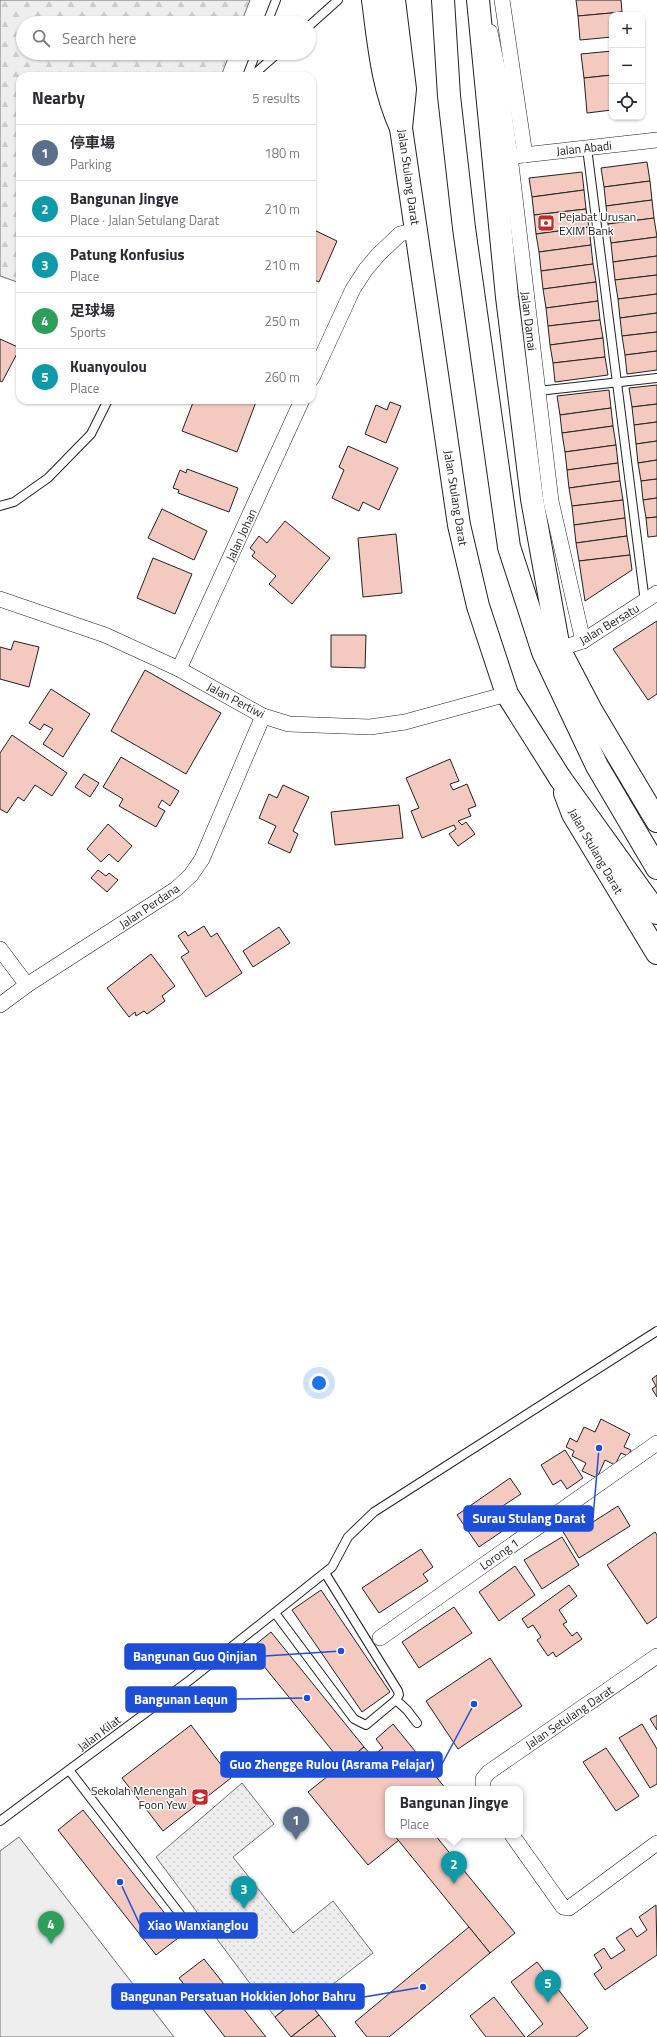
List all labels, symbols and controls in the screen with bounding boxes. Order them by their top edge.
map controls [609,12,645,120]
button: + [609,12,645,48]
search box [16,16,316,60]
icon: search [30,27,52,49]
text: Search here [62,27,136,50]
button: − [609,48,645,84]
button: locate [609,84,645,120]
text: Nearby [32,85,85,111]
text: 5 results [252,88,300,108]
street label: Jalan Stulang Darat [393,128,425,227]
text: 停車場 [70,131,115,154]
street label: Jalan Abadi [555,136,613,160]
text: 1 [41,143,49,163]
text: 180 m [264,143,300,163]
text: Parking [70,154,111,174]
text: Bangunan Jingye [70,187,179,210]
text: 2 [41,199,49,219]
text: 210 m [264,199,300,219]
place label: Pejabat Urusan EXIM Bank [559,207,636,240]
text: Place · Jalan Setulang Darat [70,210,219,230]
bank icon: Pejabat Urusan EXIM Bank [536,213,556,233]
text: Patung Konfusius [70,243,185,266]
text: 3 [41,255,49,275]
text: 210 m [264,255,300,275]
text: Place [70,266,99,286]
street label: Jalan Damai [516,290,542,352]
text: 足球場 [70,299,115,322]
text: 4 [41,311,49,331]
text: 250 m [264,311,300,331]
text: Sports [70,322,106,342]
text: Kuanyoulou [70,355,147,378]
text: 5 [41,367,49,387]
text: 260 m [264,367,300,387]
text: Place [70,378,99,398]
street label: Jalan Stulang Darat [439,449,473,548]
street label: Jalan Johan [221,506,261,564]
street label: Jalan Bersatu [575,599,643,649]
street label: Jalan Pertiwi [204,677,268,723]
street label: Jalan Stulang Darat [564,804,629,898]
street label: Jalan Perdana [115,879,183,933]
your location [309,1373,329,1393]
callout: Surau Stulang Darat [464,1506,593,1531]
text: Surau Stulang Darat [472,1508,586,1528]
street label: Lorong 1 [475,1533,523,1575]
callout: Bangunan Guo Qinjian [125,1644,265,1669]
text: Bangunan Guo Qinjian [133,1646,257,1666]
street label: Jalan Setulang Darat [521,1680,618,1754]
callout: Bangunan Lequn [126,1687,236,1712]
text: Bangunan Lequn [134,1689,228,1709]
street label: Jalan Kilat [73,1710,125,1756]
callout: Guo Zhengge Rulou (Asrama Pelajar) [221,1752,442,1777]
text: Guo Zhengge Rulou (Asrama Pelajar) [230,1754,434,1774]
place label: Sekolah Menengah Foon Yew [91,1781,187,1814]
popup [385,1786,523,1838]
school or university icon: Sekolah Menengah Foon Yew [190,1787,210,1807]
text: Bangunan Jingye [400,1791,508,1814]
pin: 1 [283,1807,309,1840]
text: Place [400,1814,429,1834]
pin: 2 [441,1851,467,1884]
pin: 3 [231,1876,257,1909]
pin: 4 [38,1911,64,1944]
callout: Xiao Wanxianglou [140,1913,257,1938]
text: Xiao Wanxianglou [148,1915,248,1935]
pin: 5 [535,1970,561,2003]
callout: Bangunan Persatuan Hokkien Johor Bahru [112,1984,364,2009]
text: Bangunan Persatuan Hokkien Johor Bahru [120,1986,356,2006]

